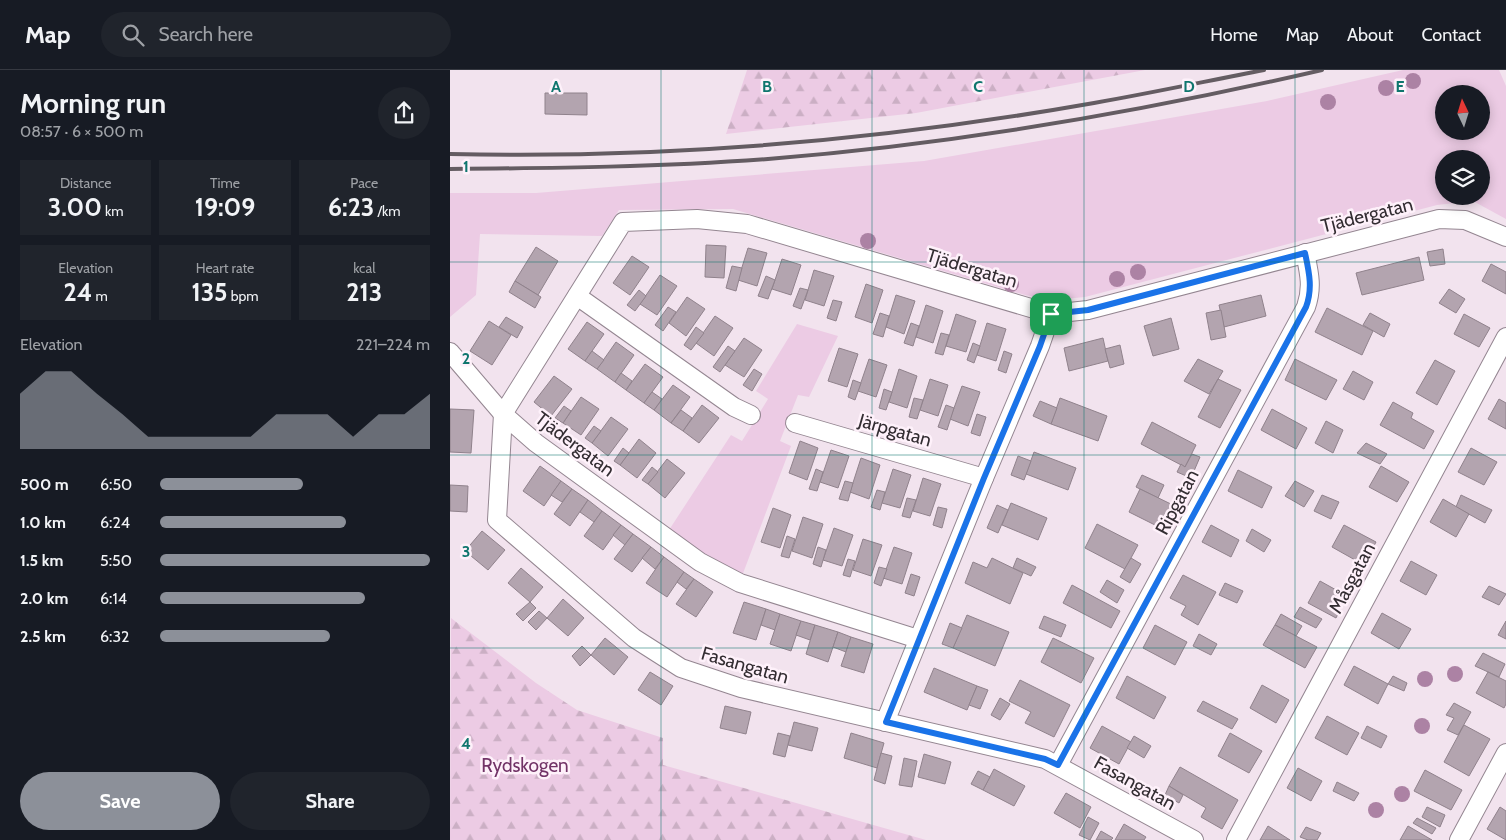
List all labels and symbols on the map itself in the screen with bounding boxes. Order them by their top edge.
text: A [551,77,561,96]
text: B [762,77,772,96]
text: C [973,77,983,96]
text: D [1183,77,1195,96]
text: E [1395,77,1405,96]
north arrow [1435,85,1490,140]
text: 1 [463,157,469,176]
street label: Tjädergatan [1319,192,1415,238]
street label: Tjädergatan [924,243,1020,293]
pin [1030,293,1072,335]
text: 2 [462,349,470,368]
street label: Tjädergatan [531,407,619,481]
street label: Järpgatan [855,408,934,451]
street label: Ripgatan [1150,465,1204,539]
street label: Måsgatan [1324,539,1380,617]
text: 3 [462,542,470,561]
street label: Fasangatan [699,642,791,688]
text: 4 [461,734,471,753]
street label: Fasangatan [1090,751,1180,815]
park label: Rydskogen [481,754,569,777]

